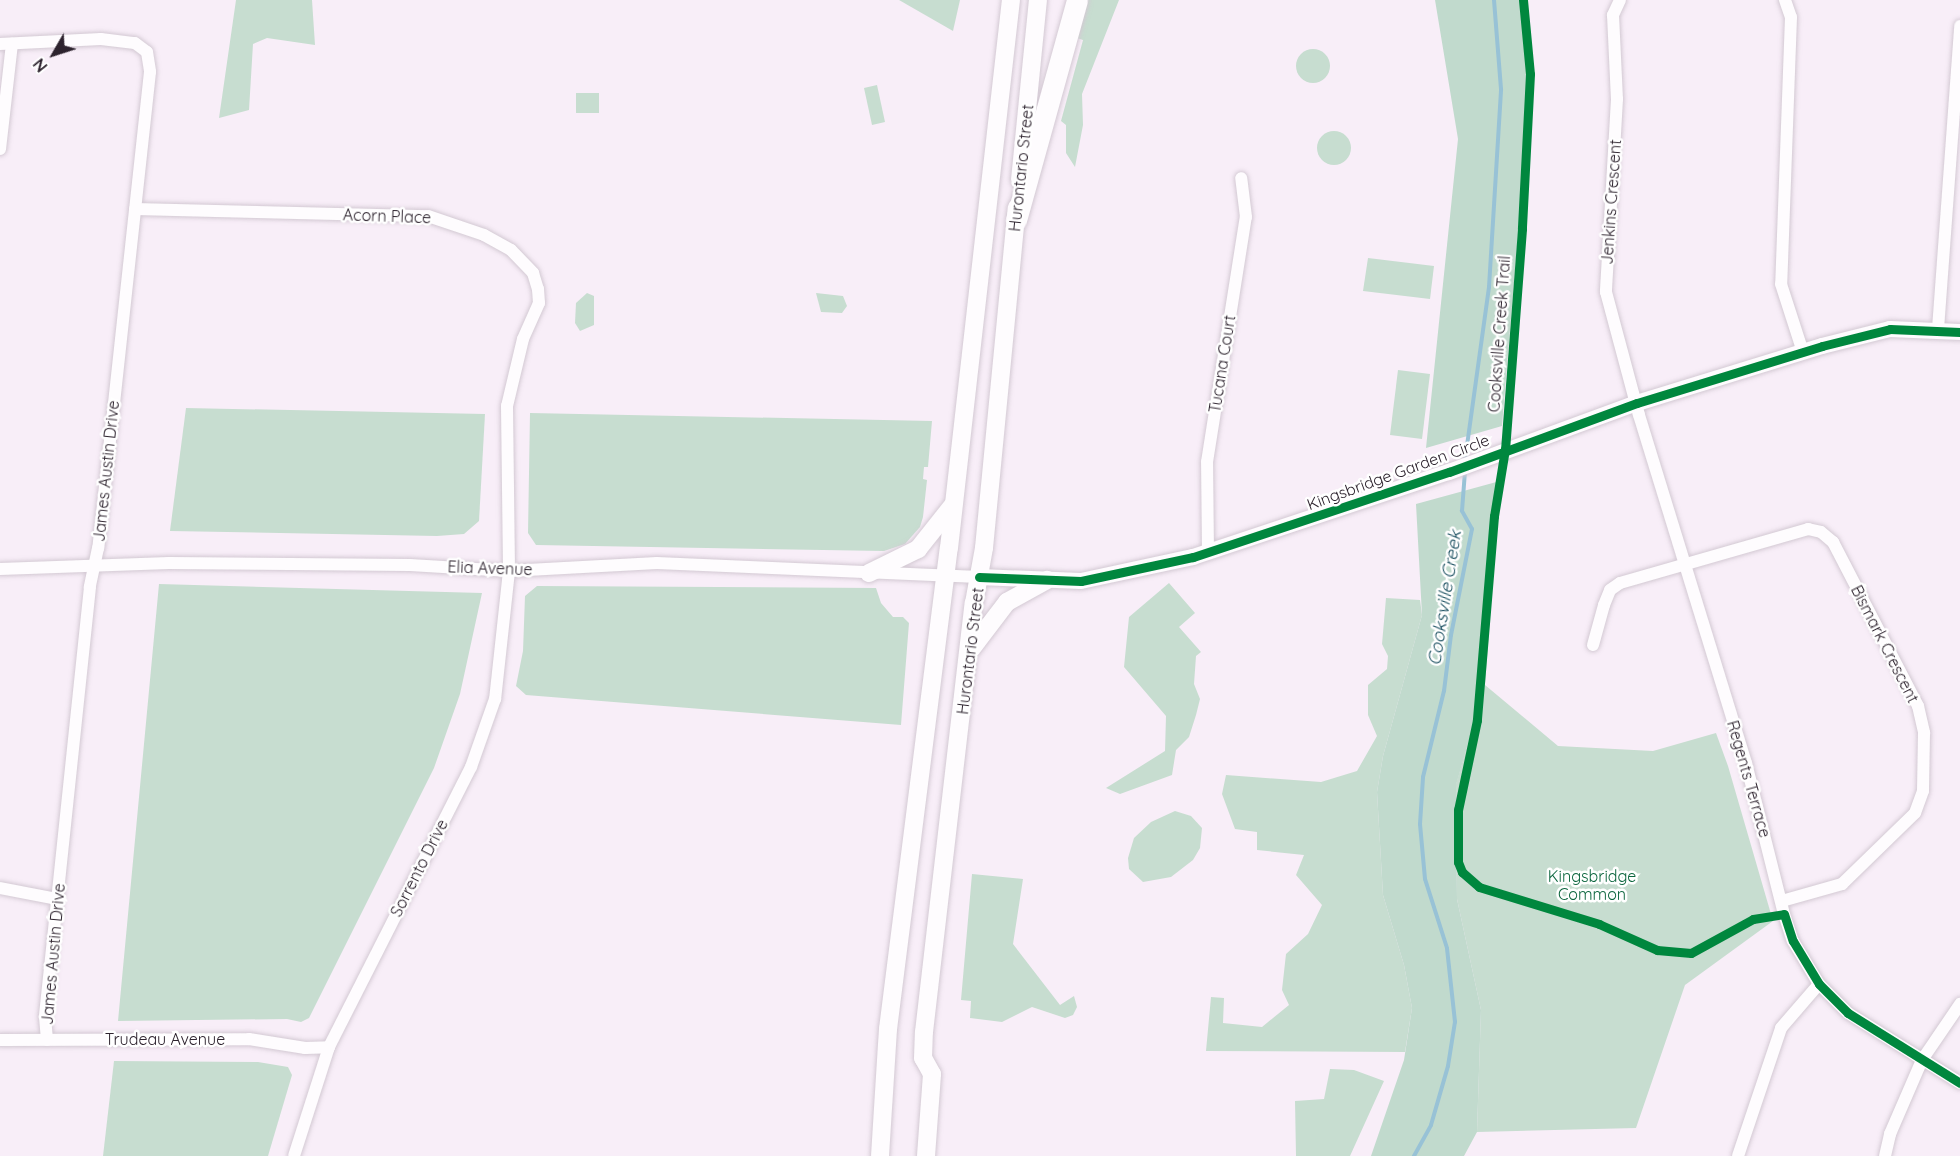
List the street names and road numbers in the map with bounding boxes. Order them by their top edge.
street label: Hurontario Street [1005,103,1037,233]
street label: Jenkins Crescent [1597,139,1625,265]
street label: Acorn Place [343,205,431,227]
street label: Cooksville Creek Trail [1484,255,1514,413]
street label: Tucana Court [1205,314,1239,414]
street label: James Austin Drive [89,399,123,543]
street label: Kingsbridge Garden Circle [1304,430,1492,514]
street label: Elia Avenue [447,557,533,579]
street label: Bismark Crescent [1847,582,1923,706]
street label: Hurontario Street [953,586,987,716]
street label: Regents Terrace [1723,718,1775,840]
street label: Sorrento Drive [386,816,452,920]
street label: James Austin Drive [37,882,69,1026]
street label: Trudeau Avenue [105,1029,225,1049]

